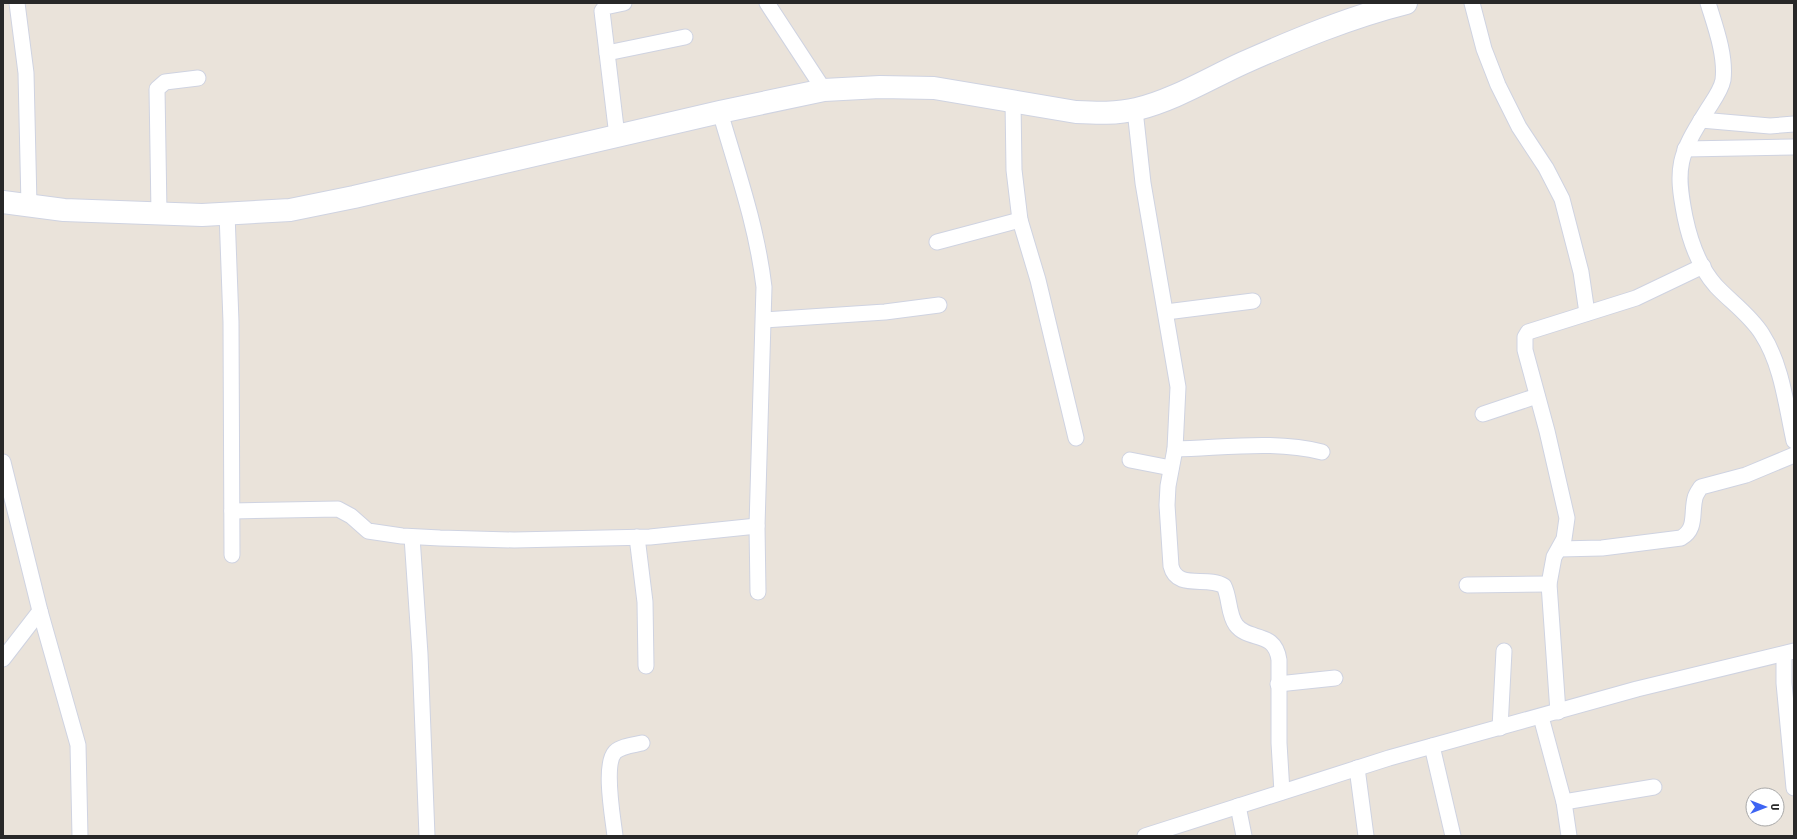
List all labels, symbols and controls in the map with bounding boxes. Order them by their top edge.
north arrow [1745,787,1785,827]
text: U [1768,804,1781,810]

